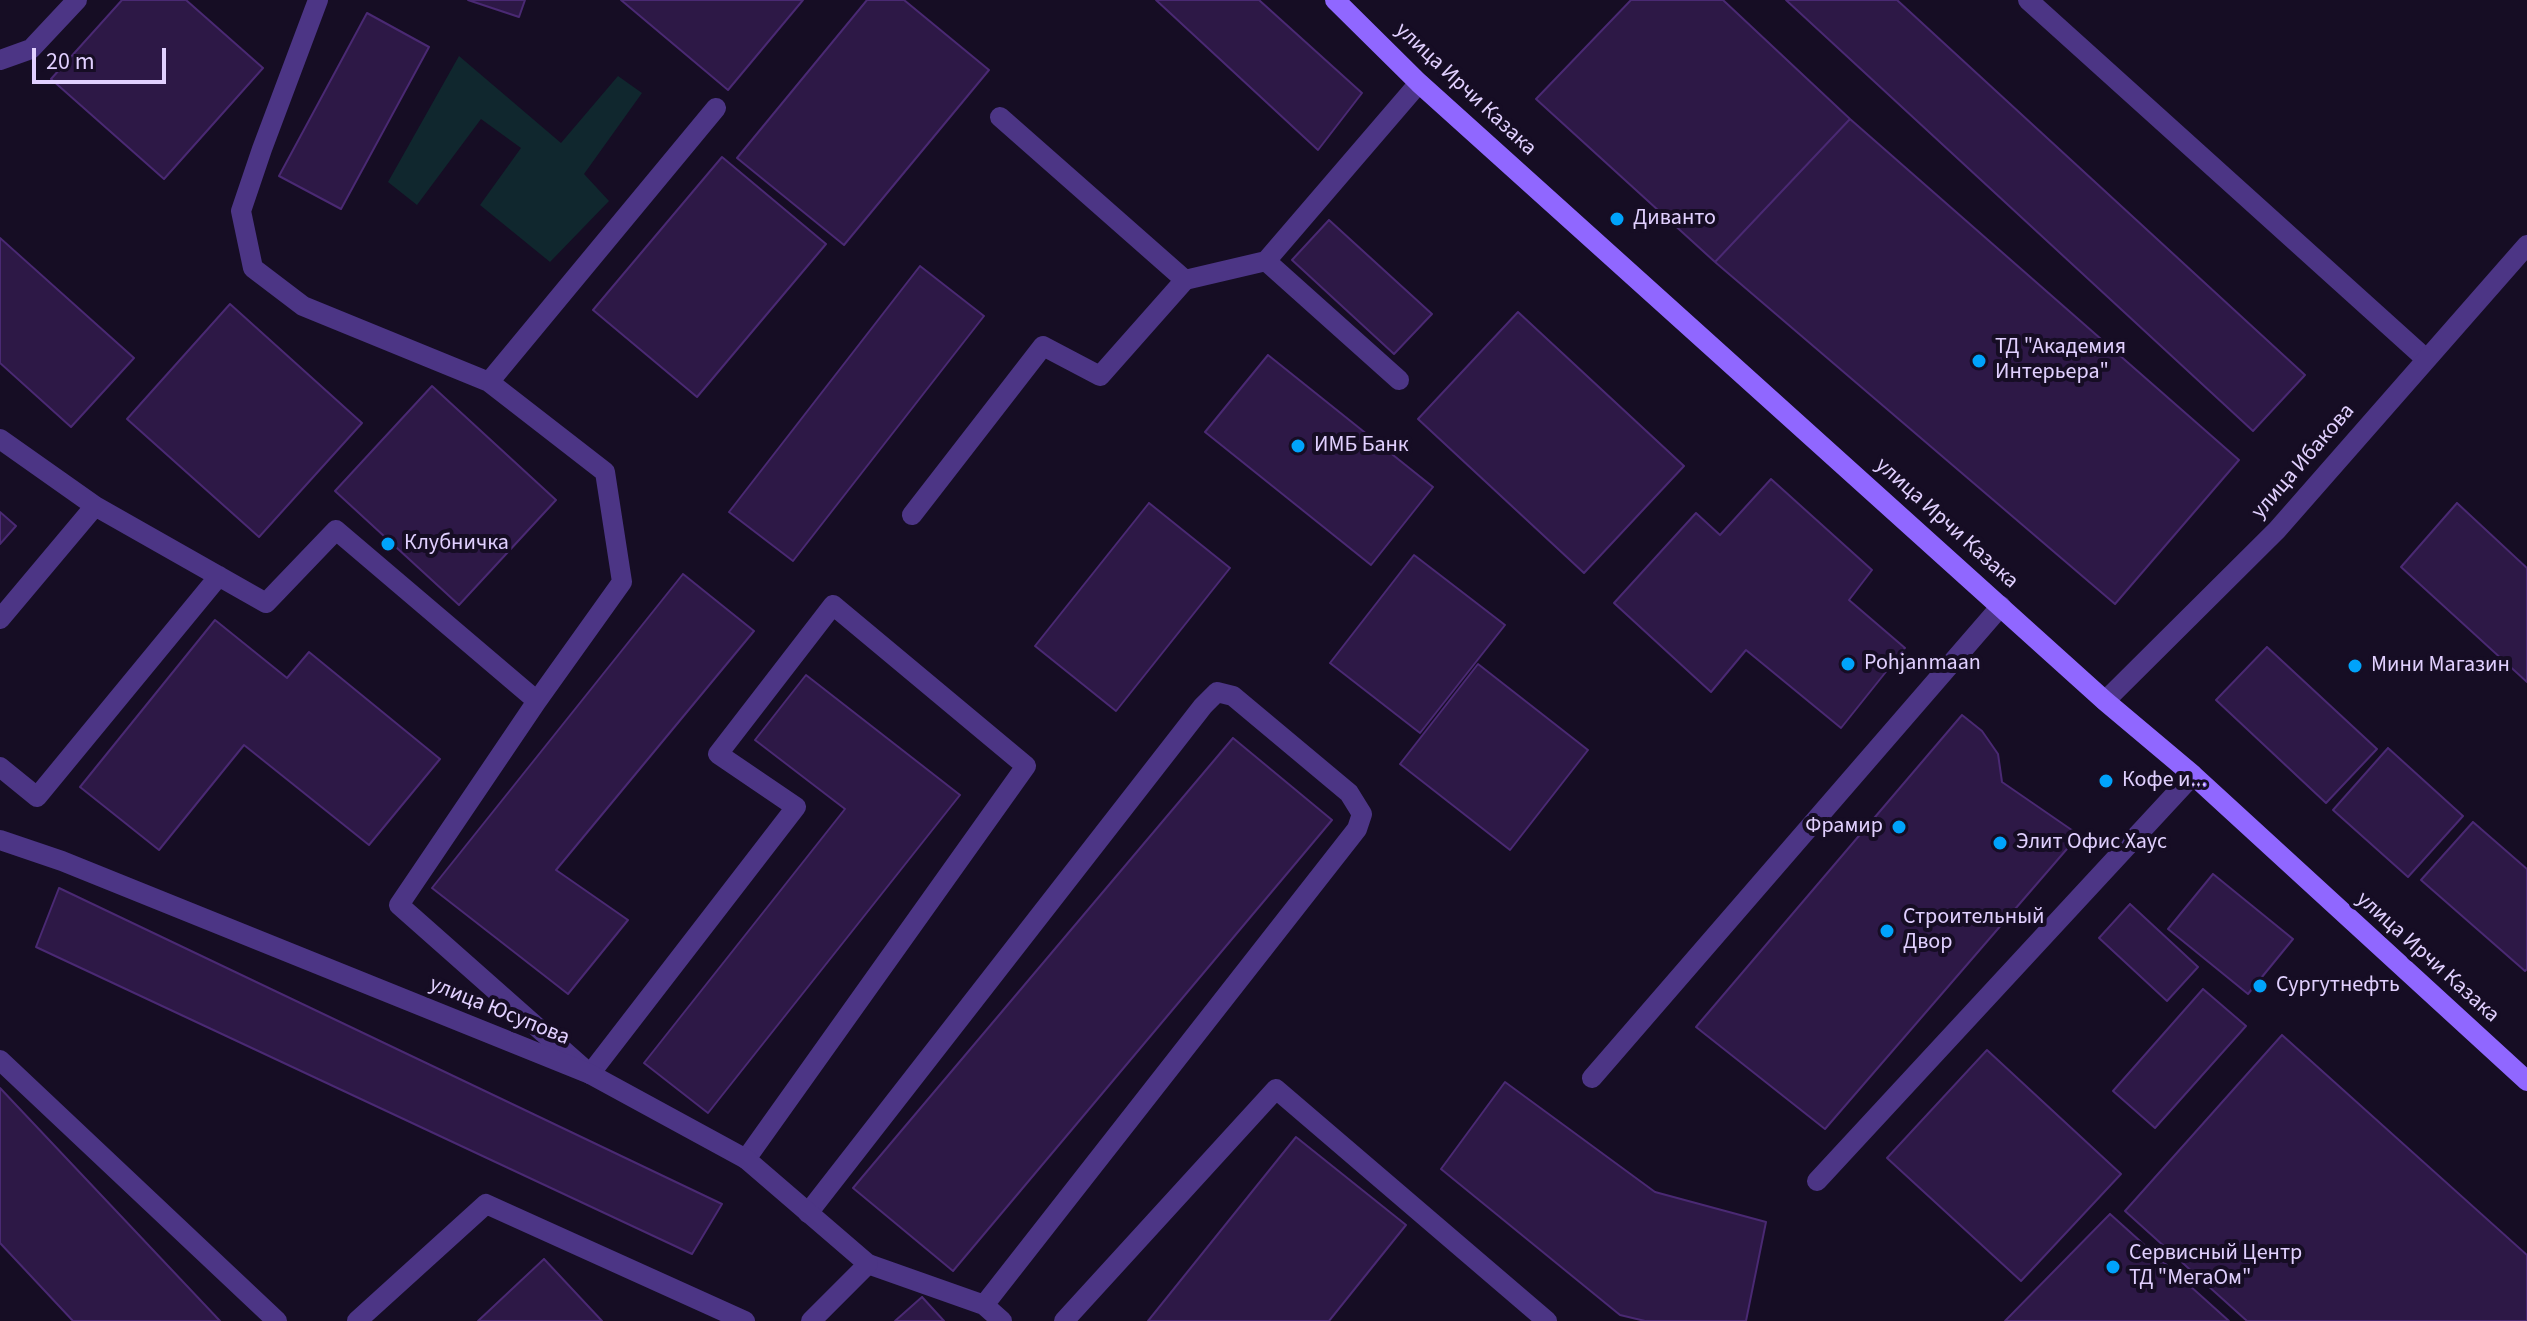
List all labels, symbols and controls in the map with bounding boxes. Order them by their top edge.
street label: улица Ирчи Казака [1389,18,1541,162]
scale bar [36,32,170,82]
text: 20 m [46,44,95,79]
place label: Диванто [1633,206,1716,232]
marker: Диванто [1608,210,1626,228]
place label: ТД "Академия Интерьера" [1995,335,2126,386]
marker: ТД "Академия Интерьера" [1970,352,1988,370]
street label: улица Ибакова [2247,399,2361,525]
place label: ИМБ Банк [1314,433,1409,459]
marker: ИМБ Банк [1289,437,1307,455]
street label: улица Ирчи Казака [1869,453,2023,595]
place label: Клубничка [404,531,509,557]
marker: Клубничка [379,535,397,553]
place label: Pohjanmaan [1864,651,1981,677]
place label: Мини Магазин [2371,653,2510,679]
marker: Pohjanmaan [1839,655,1857,673]
marker: Мини Магазин [2346,657,2364,675]
place label: Кофе и... [2122,768,2207,794]
marker: Кофе и... [2097,772,2115,790]
place label: Фрамир [1805,814,1883,840]
marker: Фрамир [1890,818,1908,836]
place label: Элит Офис Хаус [2016,830,2167,856]
marker: Элит Офис Хаус [1991,834,2009,852]
street label: улица Ирчи Казака [2350,887,2504,1029]
place label: Строительный Двор [1903,905,2044,956]
marker: Строительный Двор [1878,922,1896,940]
street label: улица Юсупова [425,972,573,1052]
place label: Сургутнефть [2276,973,2400,999]
marker: Сургутнефть [2251,977,2269,995]
place label: Сервисный Центр ТД "МегаОм" [2129,1241,2302,1292]
marker: Сервисный Центр ТД "МегаОм" [2104,1258,2122,1276]

